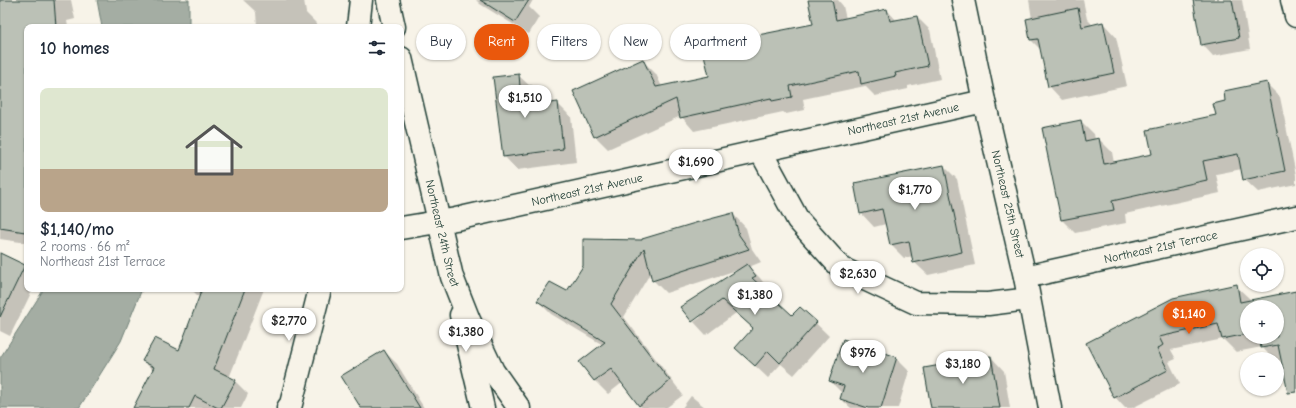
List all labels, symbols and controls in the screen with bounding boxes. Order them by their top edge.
chip: Buy [416,24,466,60]
chip: Rent [474,24,529,60]
chip: Filters [537,24,601,60]
chip: New [609,24,662,60]
chip: Apartment [670,24,761,60]
icon: filters [366,37,388,59]
text: 10 homes [40,39,109,58]
pin: $1,510 [492,85,558,119]
text: $1,510 [508,90,542,105]
street label: Northeast 21st Avenue [846,100,960,138]
icon: home [178,114,250,186]
pin: $1,690 [663,149,729,183]
street label: Northeast 25th Street [989,149,1027,260]
text: $1,690 [678,154,714,169]
street label: Northeast 21st Avenue [530,170,644,209]
pin: $1,770 [882,177,948,211]
street label: Northeast 24th Street [423,178,462,289]
text: $1,770 [898,182,932,197]
text: $1,140/mo [40,220,114,239]
street label: Northeast 21st Terrace [1103,228,1219,266]
text: 2 rooms · 66 m² [40,239,129,254]
map controls [1240,248,1284,396]
button: locate [1240,248,1284,292]
text: Northeast 21st Terrace [40,254,165,269]
pin: $2,630 [825,261,891,295]
text: $2,630 [839,266,877,281]
pin: $1,380 [722,282,788,316]
text: $1,380 [737,287,773,302]
button: + [1240,300,1284,344]
pin: $1,140 [1156,301,1222,335]
text: $1,140 [1172,306,1206,321]
pin: $2,770 [256,308,322,342]
text: $2,770 [271,313,307,328]
pin: $1,380 [433,319,499,353]
text: $1,380 [448,324,484,339]
pin: $976 [839,340,887,374]
text: $976 [850,345,876,360]
pin: $3,180 [930,351,996,385]
button: − [1240,352,1284,396]
text: $3,180 [945,356,981,371]

